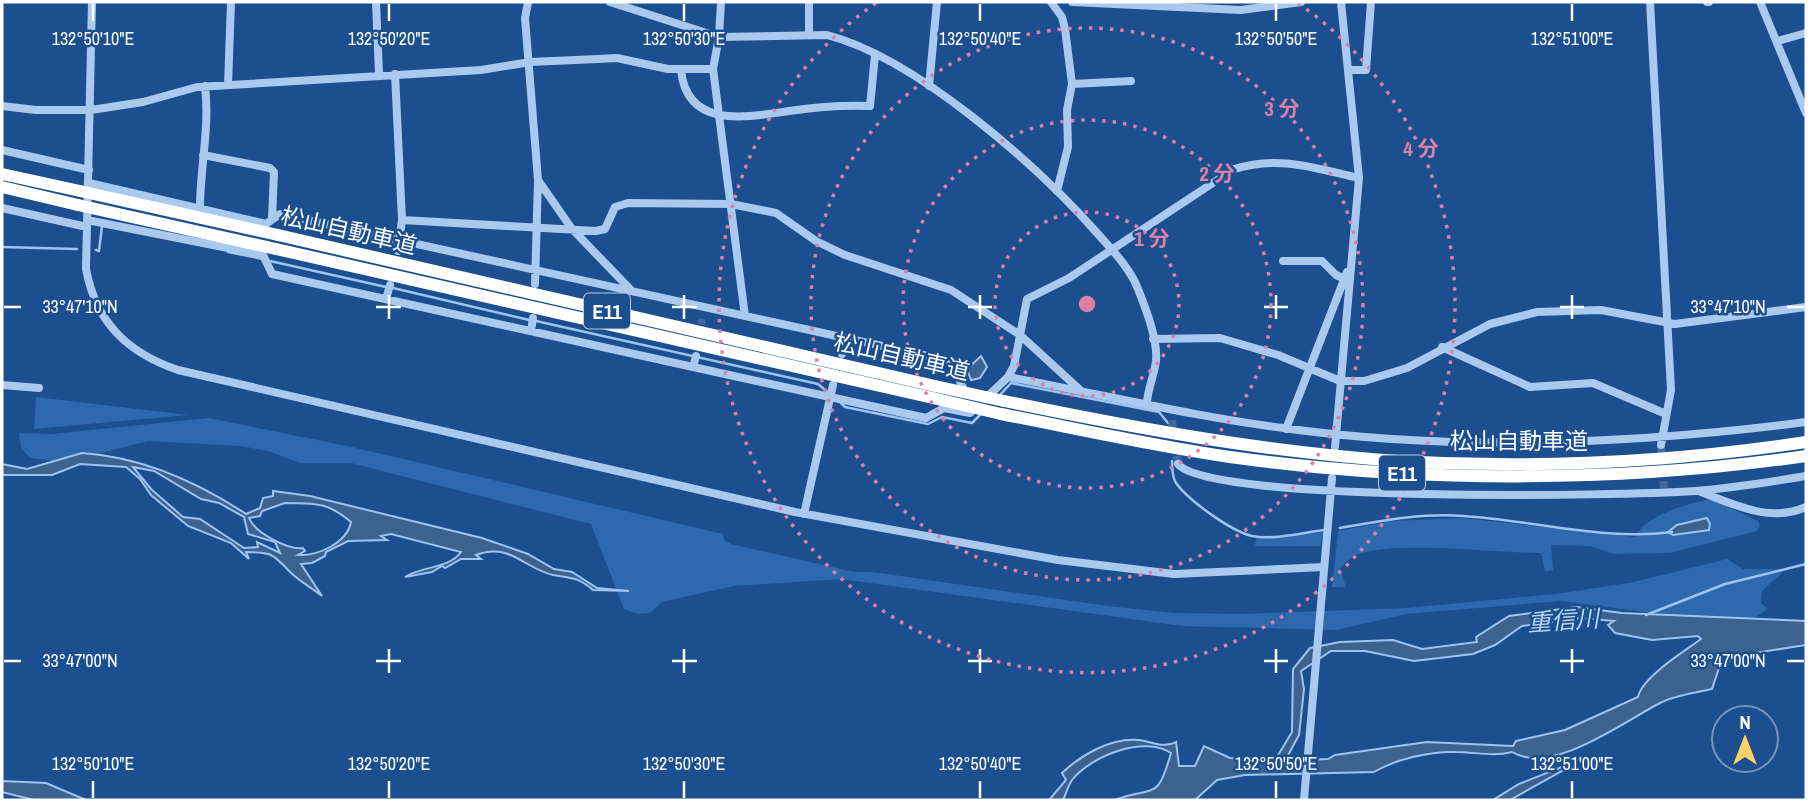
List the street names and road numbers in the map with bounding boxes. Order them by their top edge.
street label: 松山自動車道 [278,199,420,261]
road number: E11 [584,294,630,328]
street label: 松山自動車道 [831,325,973,387]
street label: 松山自動車道 [1450,425,1588,456]
road number: E11 [1379,456,1425,490]

